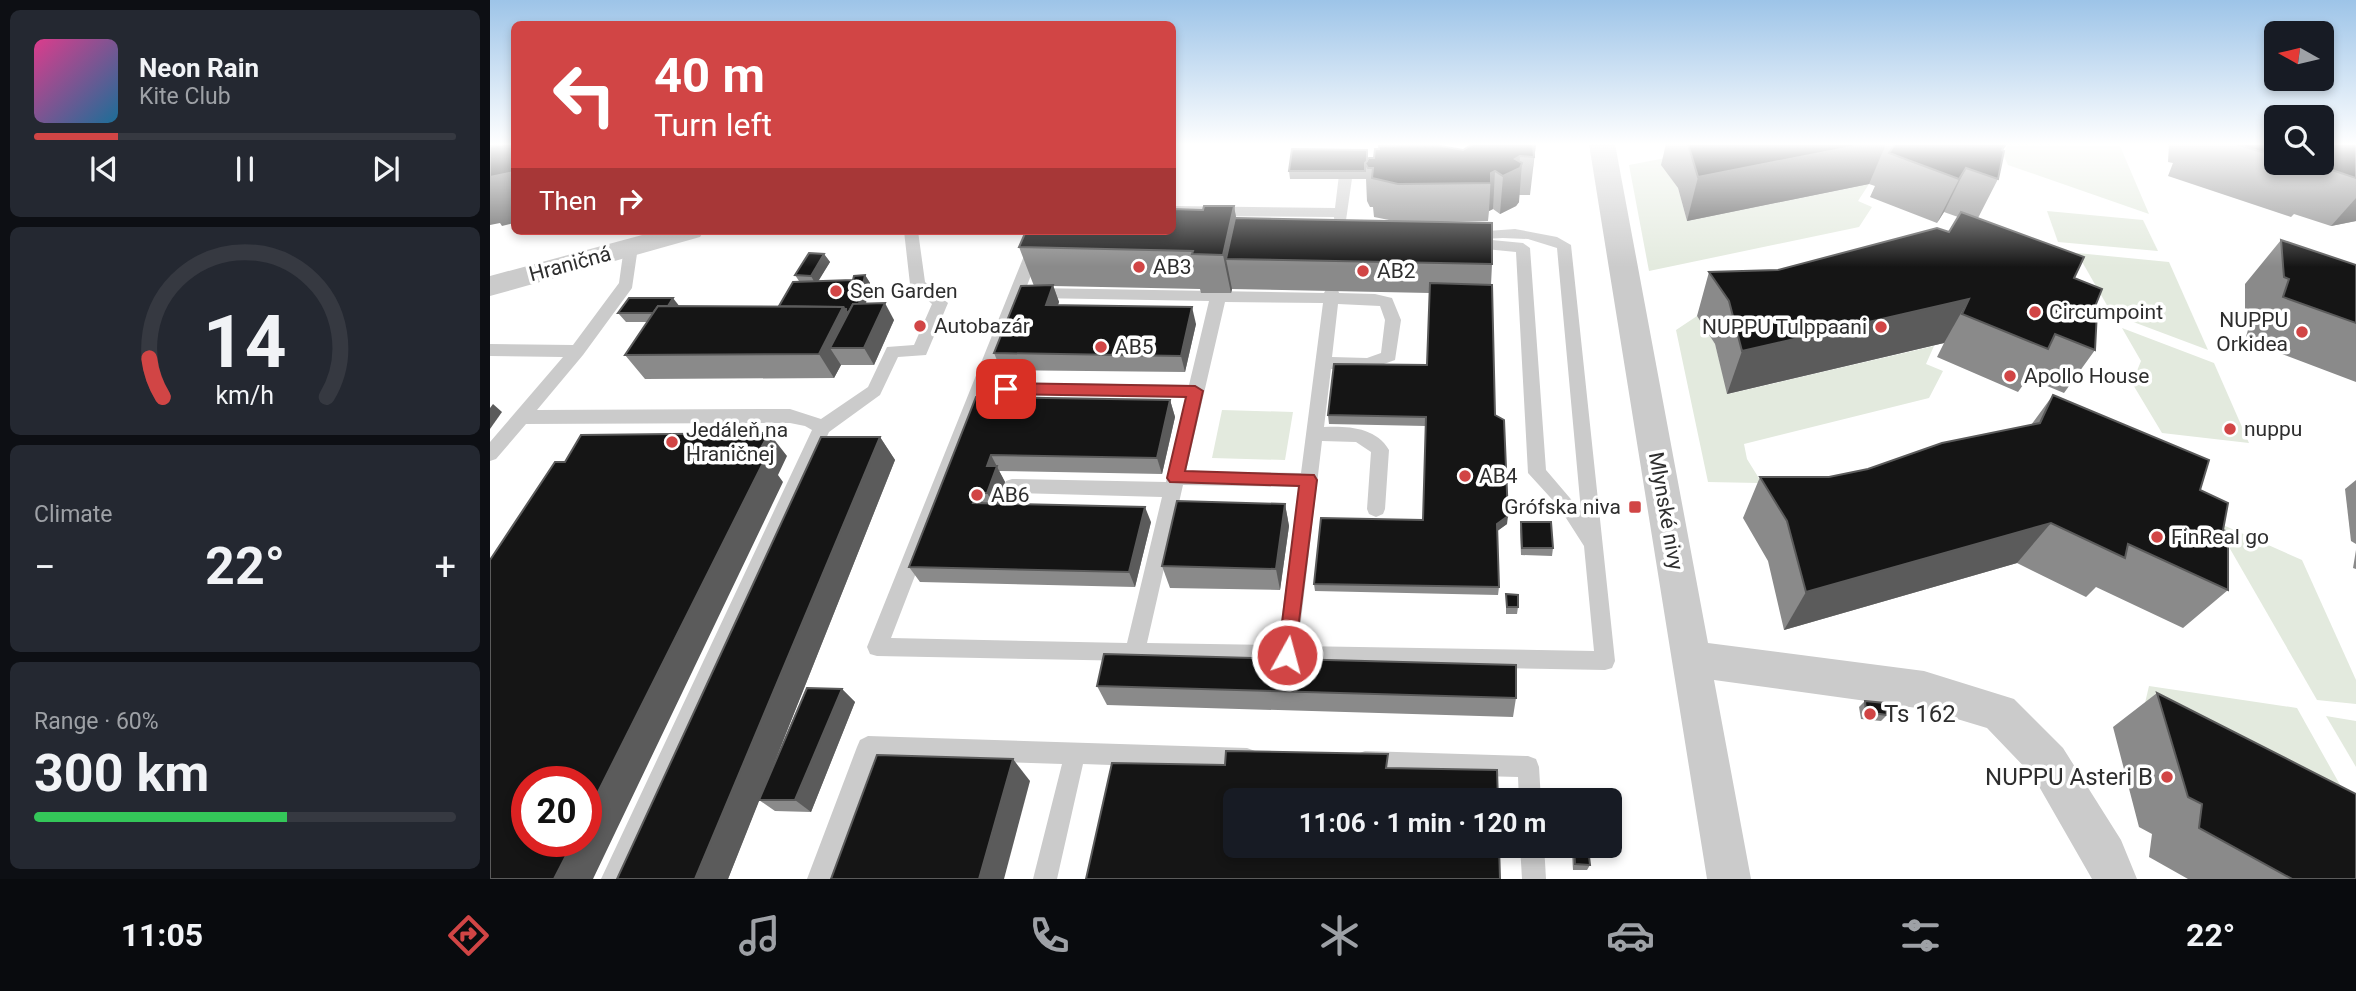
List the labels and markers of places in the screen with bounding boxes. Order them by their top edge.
place label: AB3 [1153,255,1192,279]
marker: AB3 [1131,259,1147,275]
place label: AB2 [1377,259,1416,283]
marker: AB2 [1355,263,1371,279]
place label: Sen Garden [850,279,958,303]
marker: Sen Garden [828,283,844,299]
place label: Circumpoint [2049,300,2163,324]
marker: Circumpoint [2027,304,2043,320]
place label: NUPPU Orkidea [2216,308,2288,356]
place label: Autobazár [934,314,1030,338]
place label: NUPPU Tulppaani [1702,315,1867,339]
marker: Autobazár [912,318,928,334]
marker: NUPPU Tulppaani [1873,319,1889,335]
marker: NUPPU Orkidea [2294,324,2310,340]
place label: AB5 [1115,335,1154,359]
marker: AB5 [1093,339,1109,355]
pin [976,359,1036,419]
place label: Apollo House [2024,364,2149,388]
marker: Apollo House [2002,368,2018,384]
place label: nuppu [2244,417,2302,441]
place label: Jedáleň na Hraničnej [686,418,788,466]
marker: nuppu [2222,421,2238,437]
marker: Jedáleň na Hraničnej [664,434,680,450]
place label: AB4 [1479,464,1518,488]
marker: AB4 [1457,468,1473,484]
place label: AB6 [991,483,1030,507]
marker: AB6 [969,487,985,503]
place label: Grófska niva [1504,495,1621,519]
marker: Grófska niva [1627,499,1643,515]
place label: FinReal go [2171,525,2269,549]
marker: FinReal go [2149,529,2165,545]
place label: Ts 162 [1884,700,1956,728]
marker: Ts 162 [1862,706,1878,722]
place label: NUPPU Asteri B [1985,763,2153,791]
marker: NUPPU Asteri B [2159,769,2175,785]

